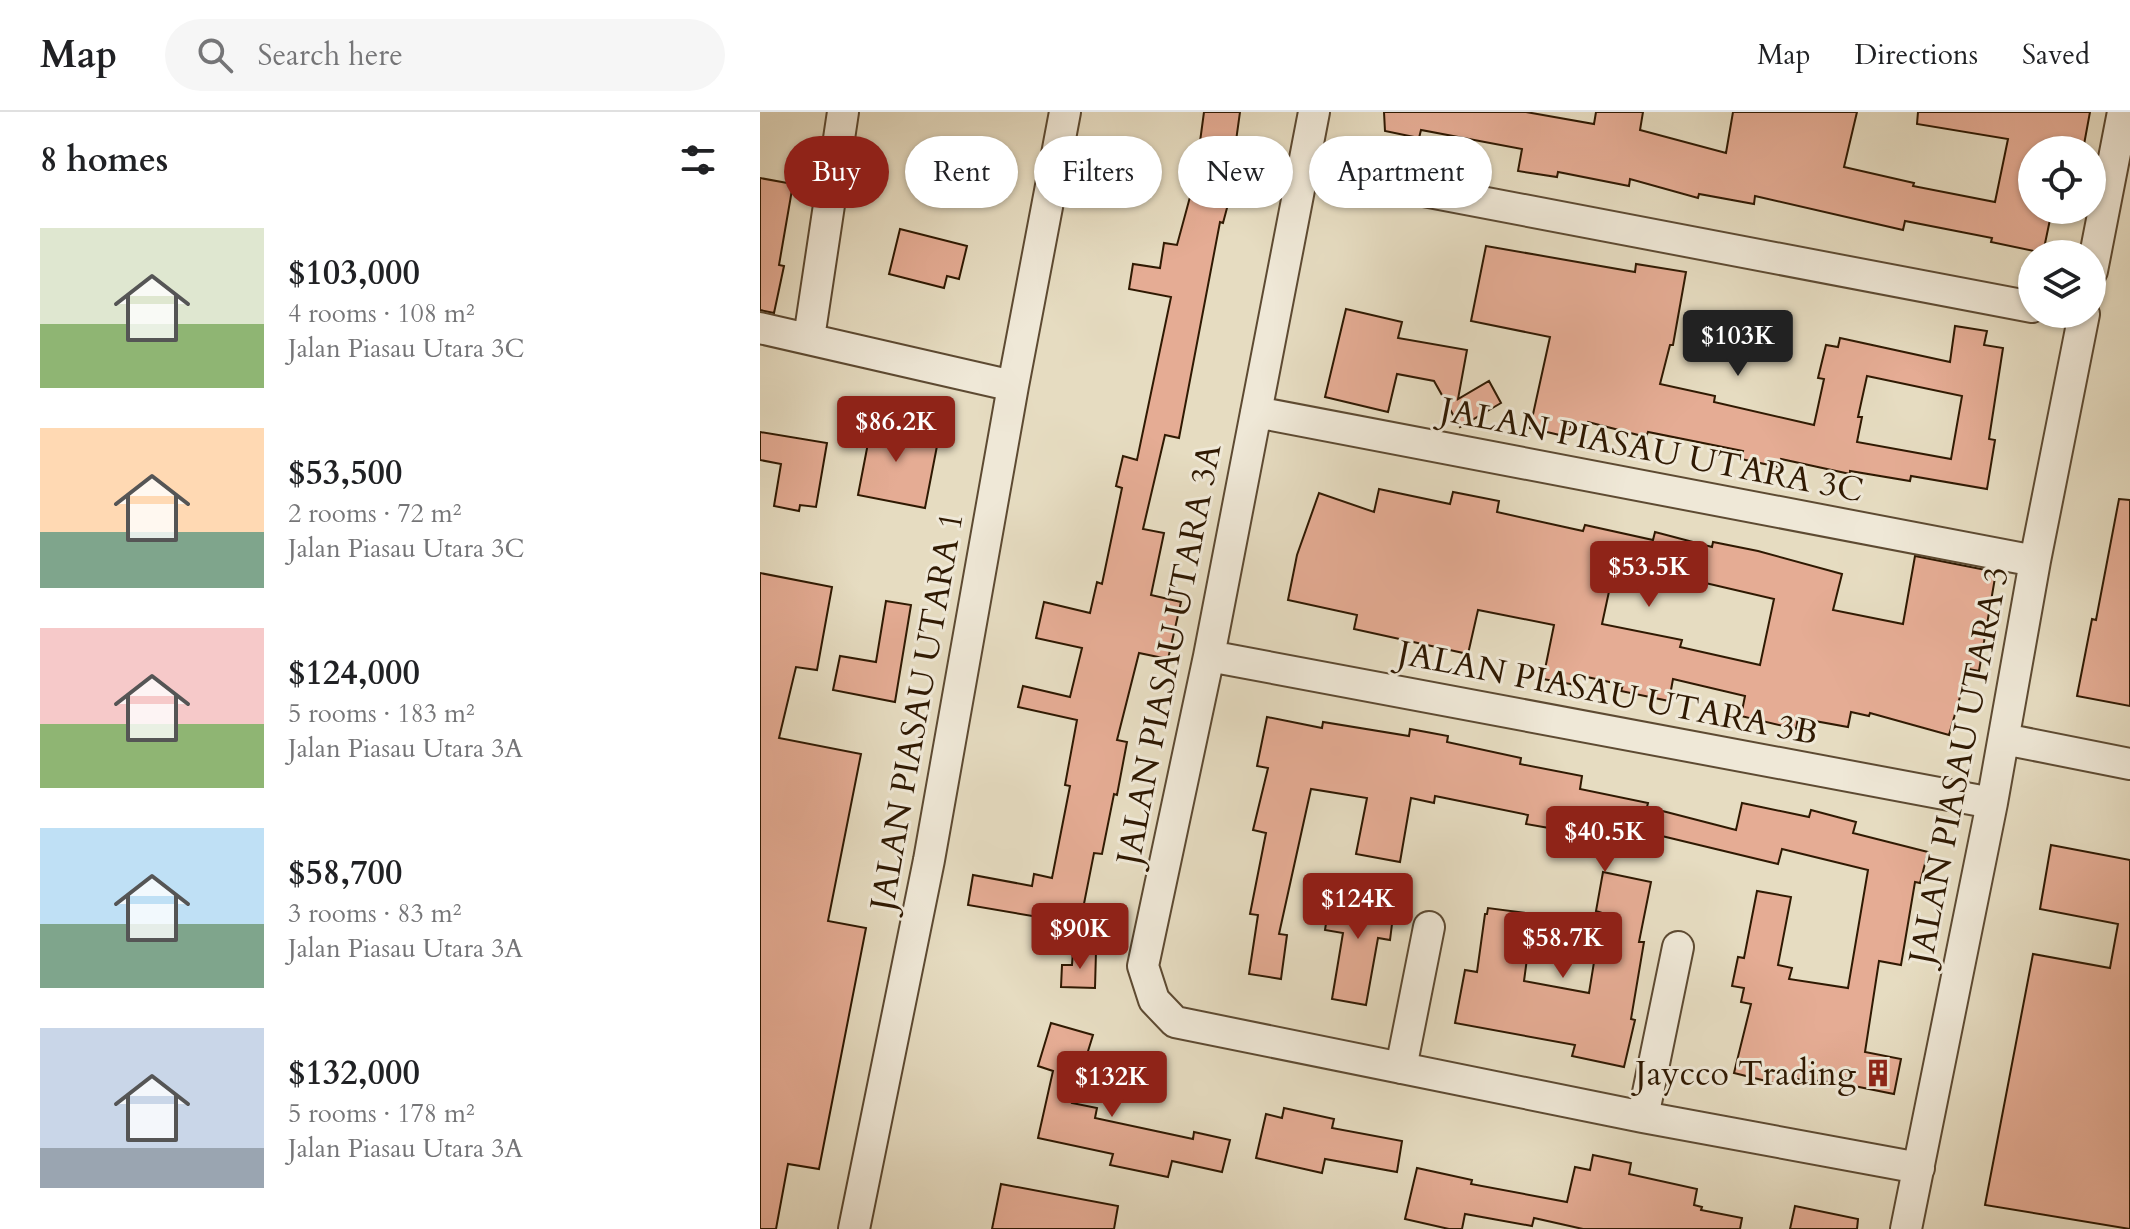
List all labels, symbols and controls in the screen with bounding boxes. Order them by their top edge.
search box [165,19,725,91]
text: Map [40,29,117,81]
icon: search [193,33,237,77]
text: Search here [257,35,403,76]
text: Map [1757,36,1811,74]
text: Directions [1855,36,1978,74]
text: Saved [2022,36,2090,74]
chip: Buy [784,136,889,208]
chip: Rent [905,136,1018,208]
chip: Filters [1034,136,1162,208]
chip: New [1178,136,1293,208]
chip: Apartment [1309,136,1492,208]
map controls [2018,136,2106,328]
button: locate [2018,136,2106,224]
text: 8 homes [40,137,168,183]
icon: filters [676,138,720,182]
button: layers [2018,240,2106,328]
text: $103,000 [288,250,420,296]
icon: home [104,260,200,356]
text: 4 rooms · 108 m² [288,296,475,331]
pin: $103K [1682,310,1794,378]
text: $103K [1701,318,1775,353]
text: Jalan Piasau Utara 3C [288,331,524,366]
street label: JALAN PIASAU UTARA 3C [1432,385,1867,514]
pin: $86.2K [831,396,961,464]
text: $86.2K [855,404,937,439]
street label: JALAN PIASAU UTARA 3A [1105,439,1233,874]
text: $53,500 [288,450,402,496]
icon: home [104,460,200,556]
text: 2 rooms · 72 m² [288,496,461,531]
street label: JALAN PIASAU UTARA 1 [858,508,975,919]
text: Jalan Piasau Utara 3C [288,531,524,566]
pin: $53.5K [1584,541,1714,609]
text: $53.5K [1608,549,1690,584]
street label: JALAN PIASAU UTARA 3 [1897,563,2020,973]
street label: JALAN PIASAU UTARA 3B [1389,629,1822,756]
text: $124,000 [288,650,420,696]
icon: home [104,660,200,756]
text: 5 rooms · 183 m² [288,696,475,731]
text: Jalan Piasau Utara 3A [288,731,523,766]
pin: $40.5K [1540,806,1670,874]
text: $40.5K [1564,814,1646,849]
text: $58,700 [288,850,402,896]
icon: home [104,860,200,956]
pin: $124K [1302,873,1414,941]
text: $124K [1321,881,1395,916]
text: 3 rooms · 83 m² [288,896,461,931]
pin: $90K [1033,903,1127,971]
text: $90K [1049,911,1111,946]
pin: $58.7K [1498,912,1628,980]
text: $58.7K [1522,920,1604,955]
text: Jalan Piasau Utara 3A [288,931,523,966]
text: $132,000 [288,1050,420,1096]
pin: $132K [1056,1051,1168,1119]
place label: Jaycco Trading [1630,1051,1856,1097]
building icon: Jaycco Trading [1863,1058,1893,1088]
text: $132K [1075,1059,1149,1094]
icon: home [104,1060,200,1156]
text: 5 rooms · 178 m² [288,1096,475,1131]
text: Jalan Piasau Utara 3A [288,1131,523,1166]

